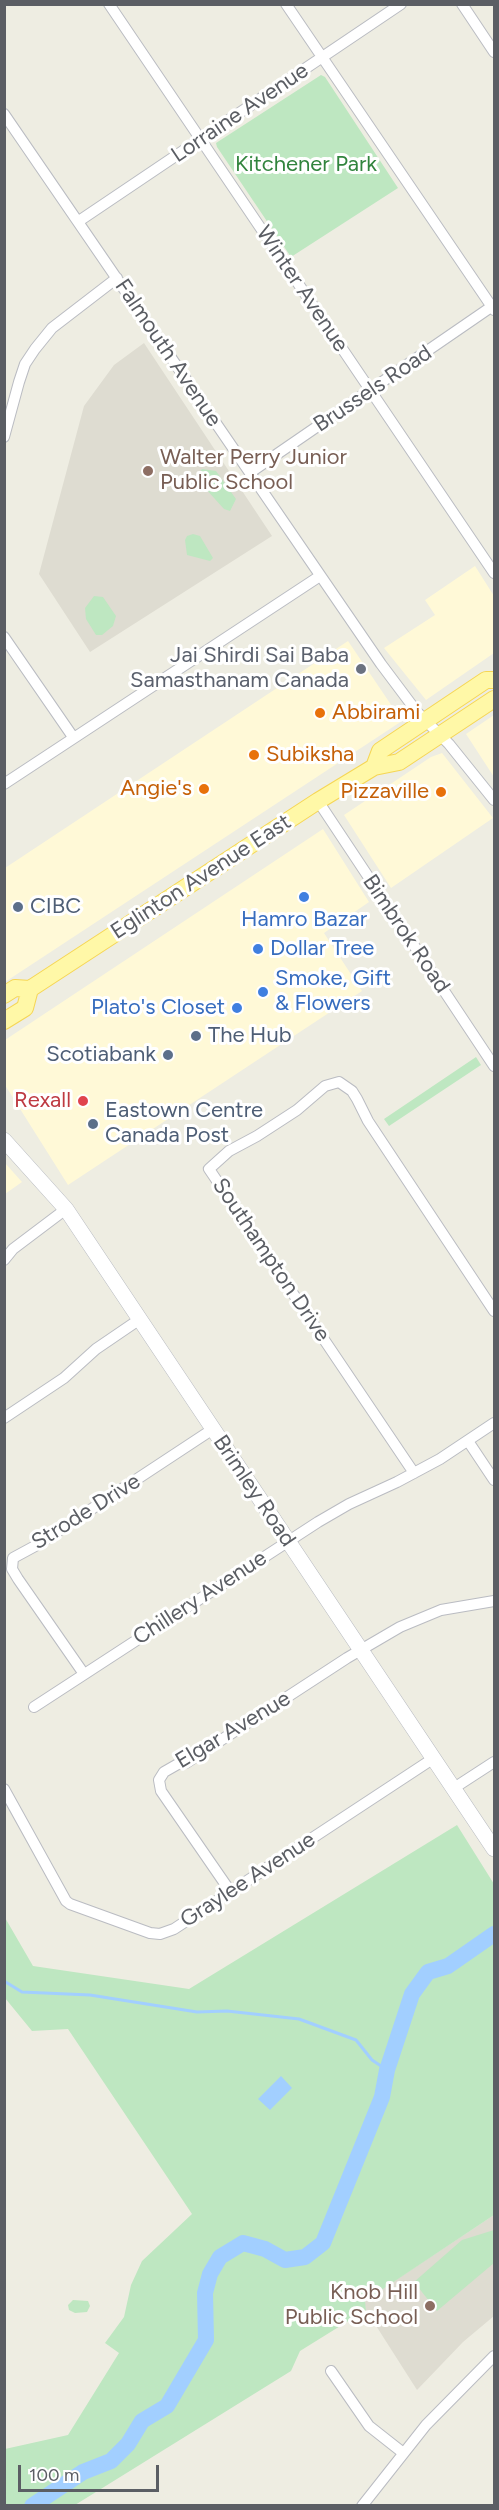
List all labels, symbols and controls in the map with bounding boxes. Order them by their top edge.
street label: Lorraine Avenue [166,57,314,169]
park label: Kitchener Park [235,152,377,178]
street label: Winter Avenue [250,221,354,357]
street label: Falmouth Avenue [109,274,227,432]
street label: Brussels Road [309,340,437,438]
place label: Walter Perry Junior Public School [160,445,347,496]
marker: Walter Perry Junior Public School [141,464,155,478]
place label: Jai Shirdi Sai Baba Samasthanam Canada [130,643,349,694]
marker: Jai Shirdi Sai Baba Samasthanam Canada [354,662,368,676]
place label: Abbirami [332,700,420,726]
marker: Abbirami [313,706,327,720]
place label: Subiksha [266,742,354,768]
marker: Subiksha [247,748,261,762]
place label: Angie's [120,776,192,802]
place label: Pizzaville [340,779,429,805]
marker: Angie's [197,782,211,796]
marker: Pizzaville [434,785,448,799]
street label: Eglinton Avenue East [106,809,296,945]
street label: Bimbrok Road [357,870,455,998]
marker: Hamro Bazar [297,890,311,904]
place label: CIBC [30,894,81,920]
marker: CIBC [11,900,25,914]
place label: Hamro Bazar [241,907,367,933]
place label: Dollar Tree [270,936,374,962]
marker: Dollar Tree [251,942,265,956]
place label: Smoke, Gift & Flowers [275,966,391,1017]
marker: Smoke, Gift & Flowers [256,985,270,999]
place label: Plato's Closet [91,995,225,1021]
marker: Plato's Closet [230,1001,244,1015]
place label: The Hub [208,1023,292,1049]
marker: The Hub [189,1029,203,1043]
place label: Scotiabank [46,1042,156,1068]
marker: Scotiabank [161,1048,175,1062]
place label: Rexall [14,1088,71,1114]
marker: Rexall [76,1094,90,1108]
place label: Eastown Centre Canada Post [105,1098,263,1150]
marker: Eastown Centre Canada Post [86,1117,100,1131]
street label: Southampton Drive [206,1173,336,1347]
street label: Brimley Road [207,1430,301,1552]
street label: Strode Drive [27,1468,145,1556]
street label: Chillery Avenue [128,1545,272,1651]
street label: Elgar Avenue [171,1685,295,1775]
street label: Graylee Avenue [176,1827,320,1933]
place label: Knob Hill Public School [285,2280,418,2332]
marker: Knob Hill Public School [423,2299,437,2313]
scale bar [21,2453,162,2491]
text: 100 m [29,2464,79,2486]

